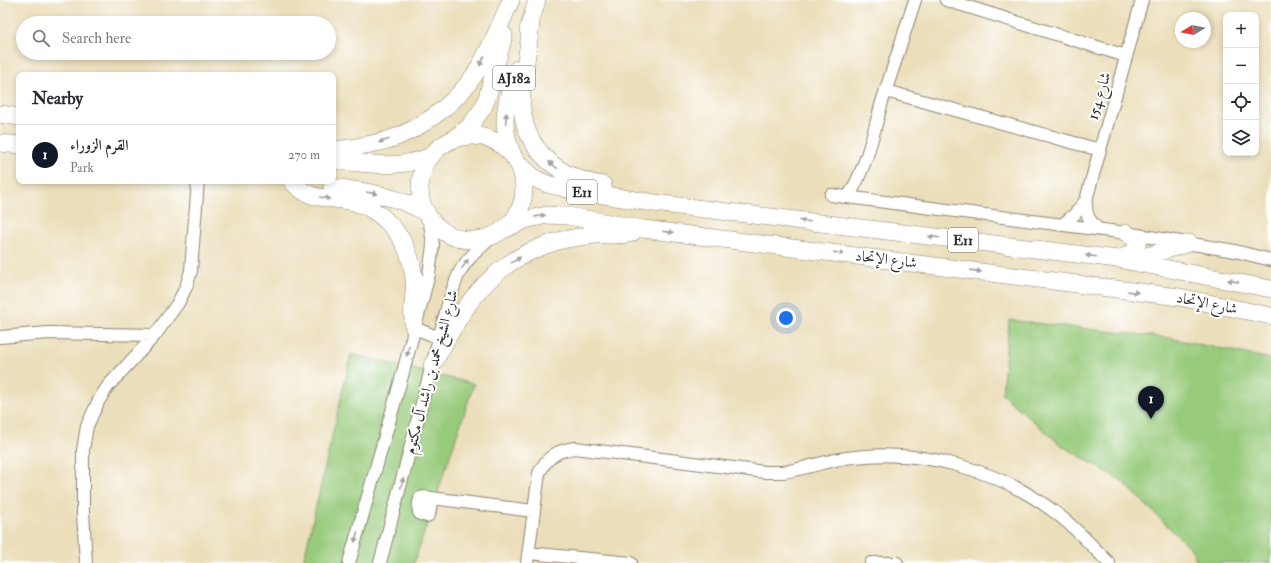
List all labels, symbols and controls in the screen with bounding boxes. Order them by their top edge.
north arrow [1175,12,1211,48]
map controls [1223,12,1259,156]
button: + [1223,12,1259,48]
search box [16,16,336,60]
icon: search [30,27,52,49]
text: Search here [62,29,131,48]
button: − [1223,48,1259,84]
one-way arrow [479,55,486,67]
road number: AJ182 [493,66,535,90]
street label: شارع 154 [1084,70,1118,123]
button: locate [1223,84,1259,120]
text: Nearby [32,88,83,109]
one-way arrow [502,112,509,124]
button: layers [1223,120,1259,156]
text: القرم الزوراء [70,136,128,155]
one-way arrow [378,138,390,144]
text: 1 [43,147,47,163]
text: 270 m [288,147,320,163]
text: Park [70,160,94,176]
one-way arrow [548,160,559,169]
road number: E11 [567,180,597,204]
one-way arrow [366,190,378,196]
one-way arrow [319,195,331,201]
one-way arrow [533,213,546,219]
one-way arrow [799,218,811,224]
road number: E11 [948,228,978,252]
one-way arrow [662,229,674,235]
one-way arrow [928,234,940,240]
street label: شارع الإتحاد [854,246,918,276]
one-way arrow [833,250,845,256]
one-way arrow [1085,253,1097,259]
one-way arrow [510,256,522,263]
one-way arrow [461,259,469,270]
one-way arrow [970,268,982,274]
one-way arrow [1227,278,1239,284]
street label: شارع الشيخ محمد بن راشد آل مكتوم [400,288,466,457]
one-way arrow [1127,288,1139,295]
street label: شارع الإتحاد [1174,288,1239,322]
your location [776,308,796,328]
one-way arrow [405,345,411,357]
pin: 1 [1138,386,1164,419]
one-way arrow [399,476,405,489]
one-way arrow [353,531,359,543]

